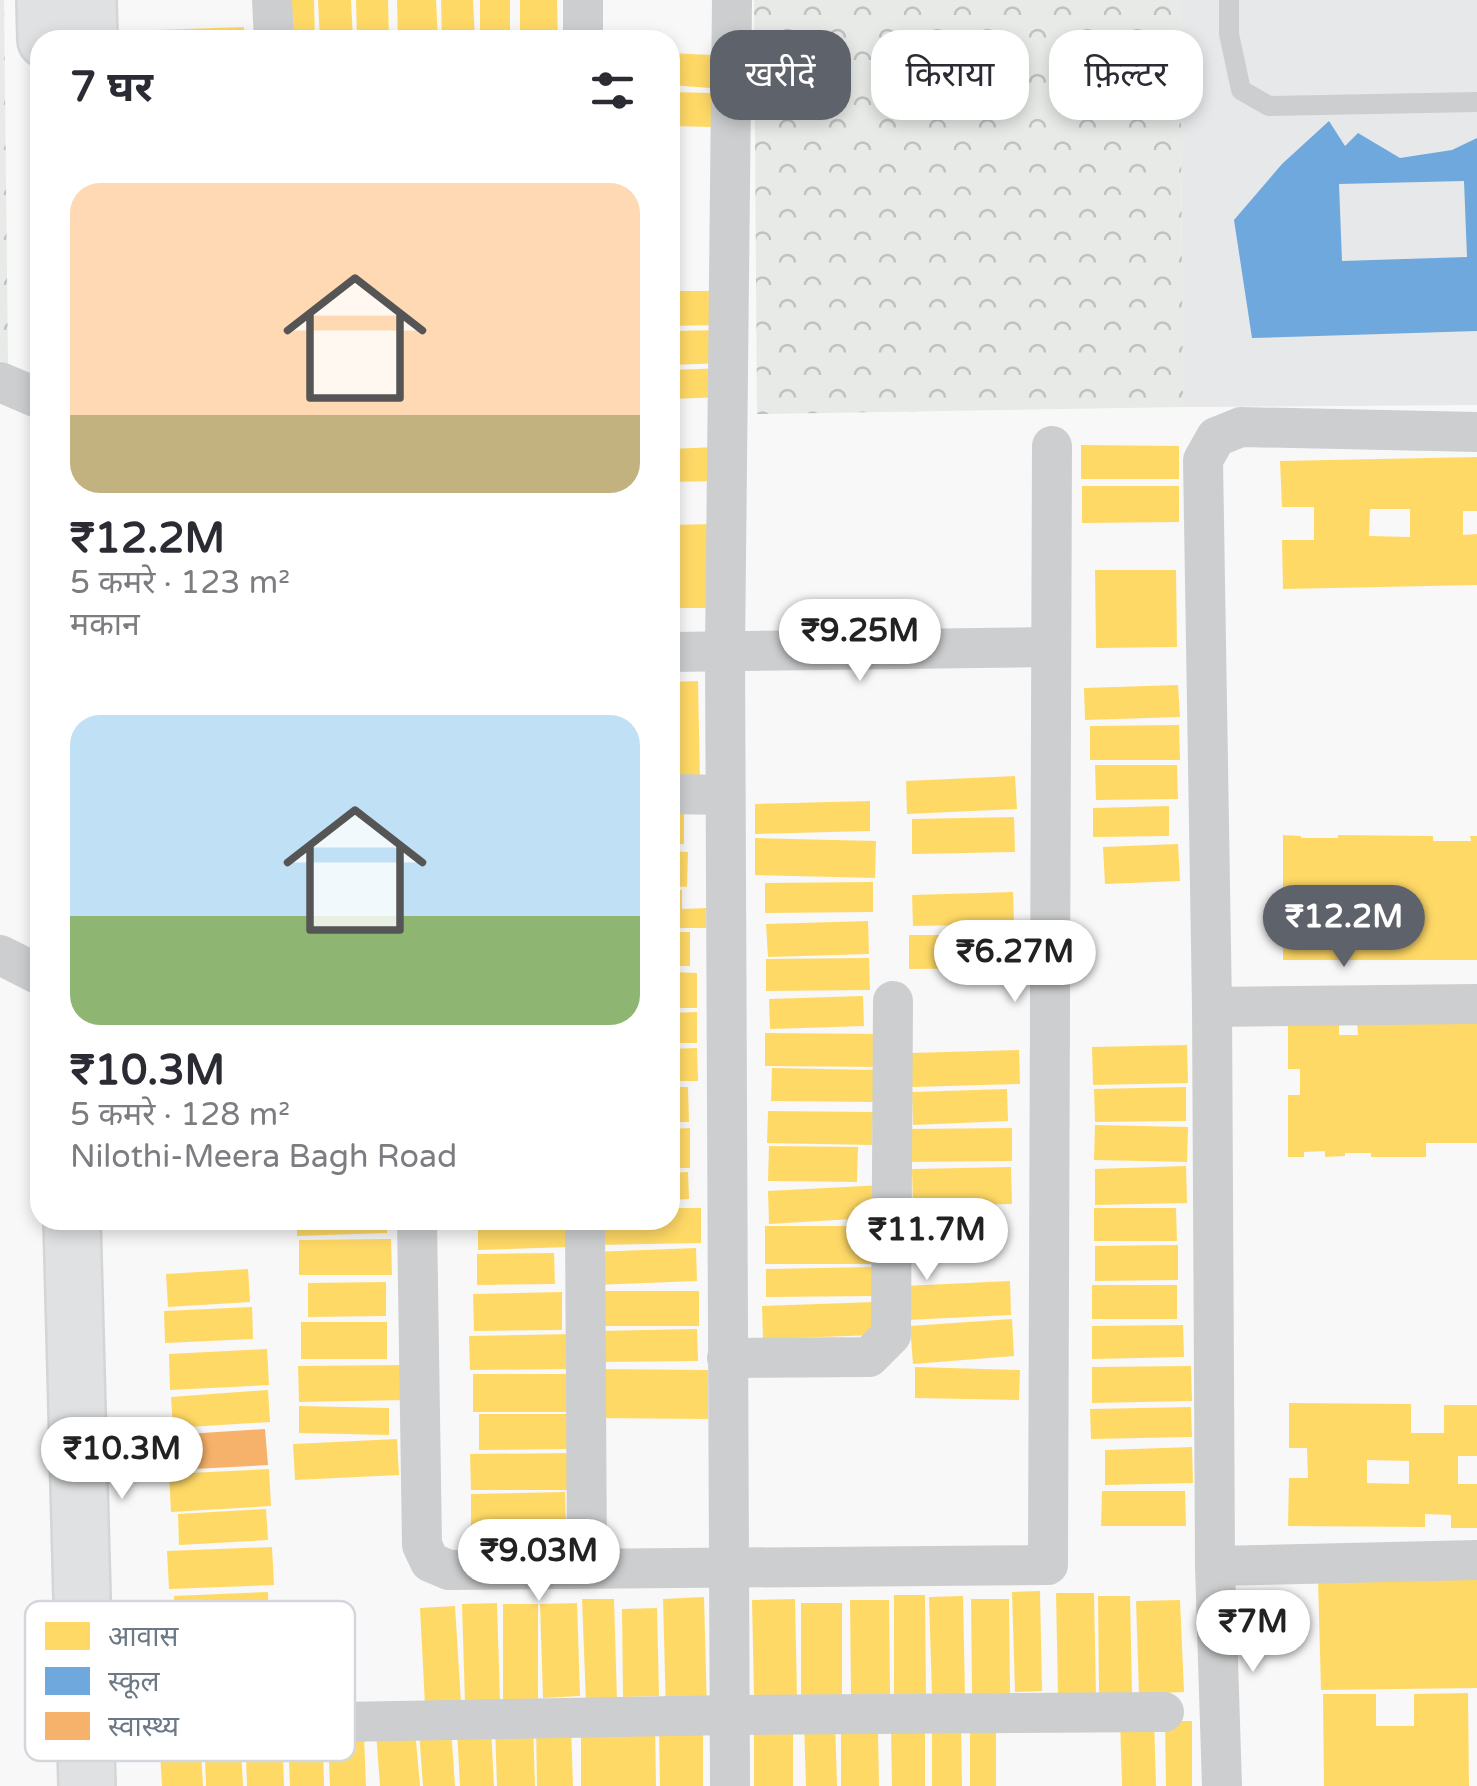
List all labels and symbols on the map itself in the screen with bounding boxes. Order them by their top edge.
pin: ₹9.25M [779,599,941,684]
pin: ₹12.2M [1263,885,1425,970]
pin: ₹6.27M [934,920,1096,1005]
pin: ₹11.7M [846,1198,1008,1283]
pin: ₹10.3M [41,1417,203,1502]
pin: ₹9.03M [458,1519,620,1604]
pin: ₹7M [1205,1590,1301,1675]
legend [25,1601,355,1761]
text: आवास [108,1620,179,1654]
text: स्कूल [108,1665,160,1699]
text: स्वास्थ्य [108,1710,180,1744]

